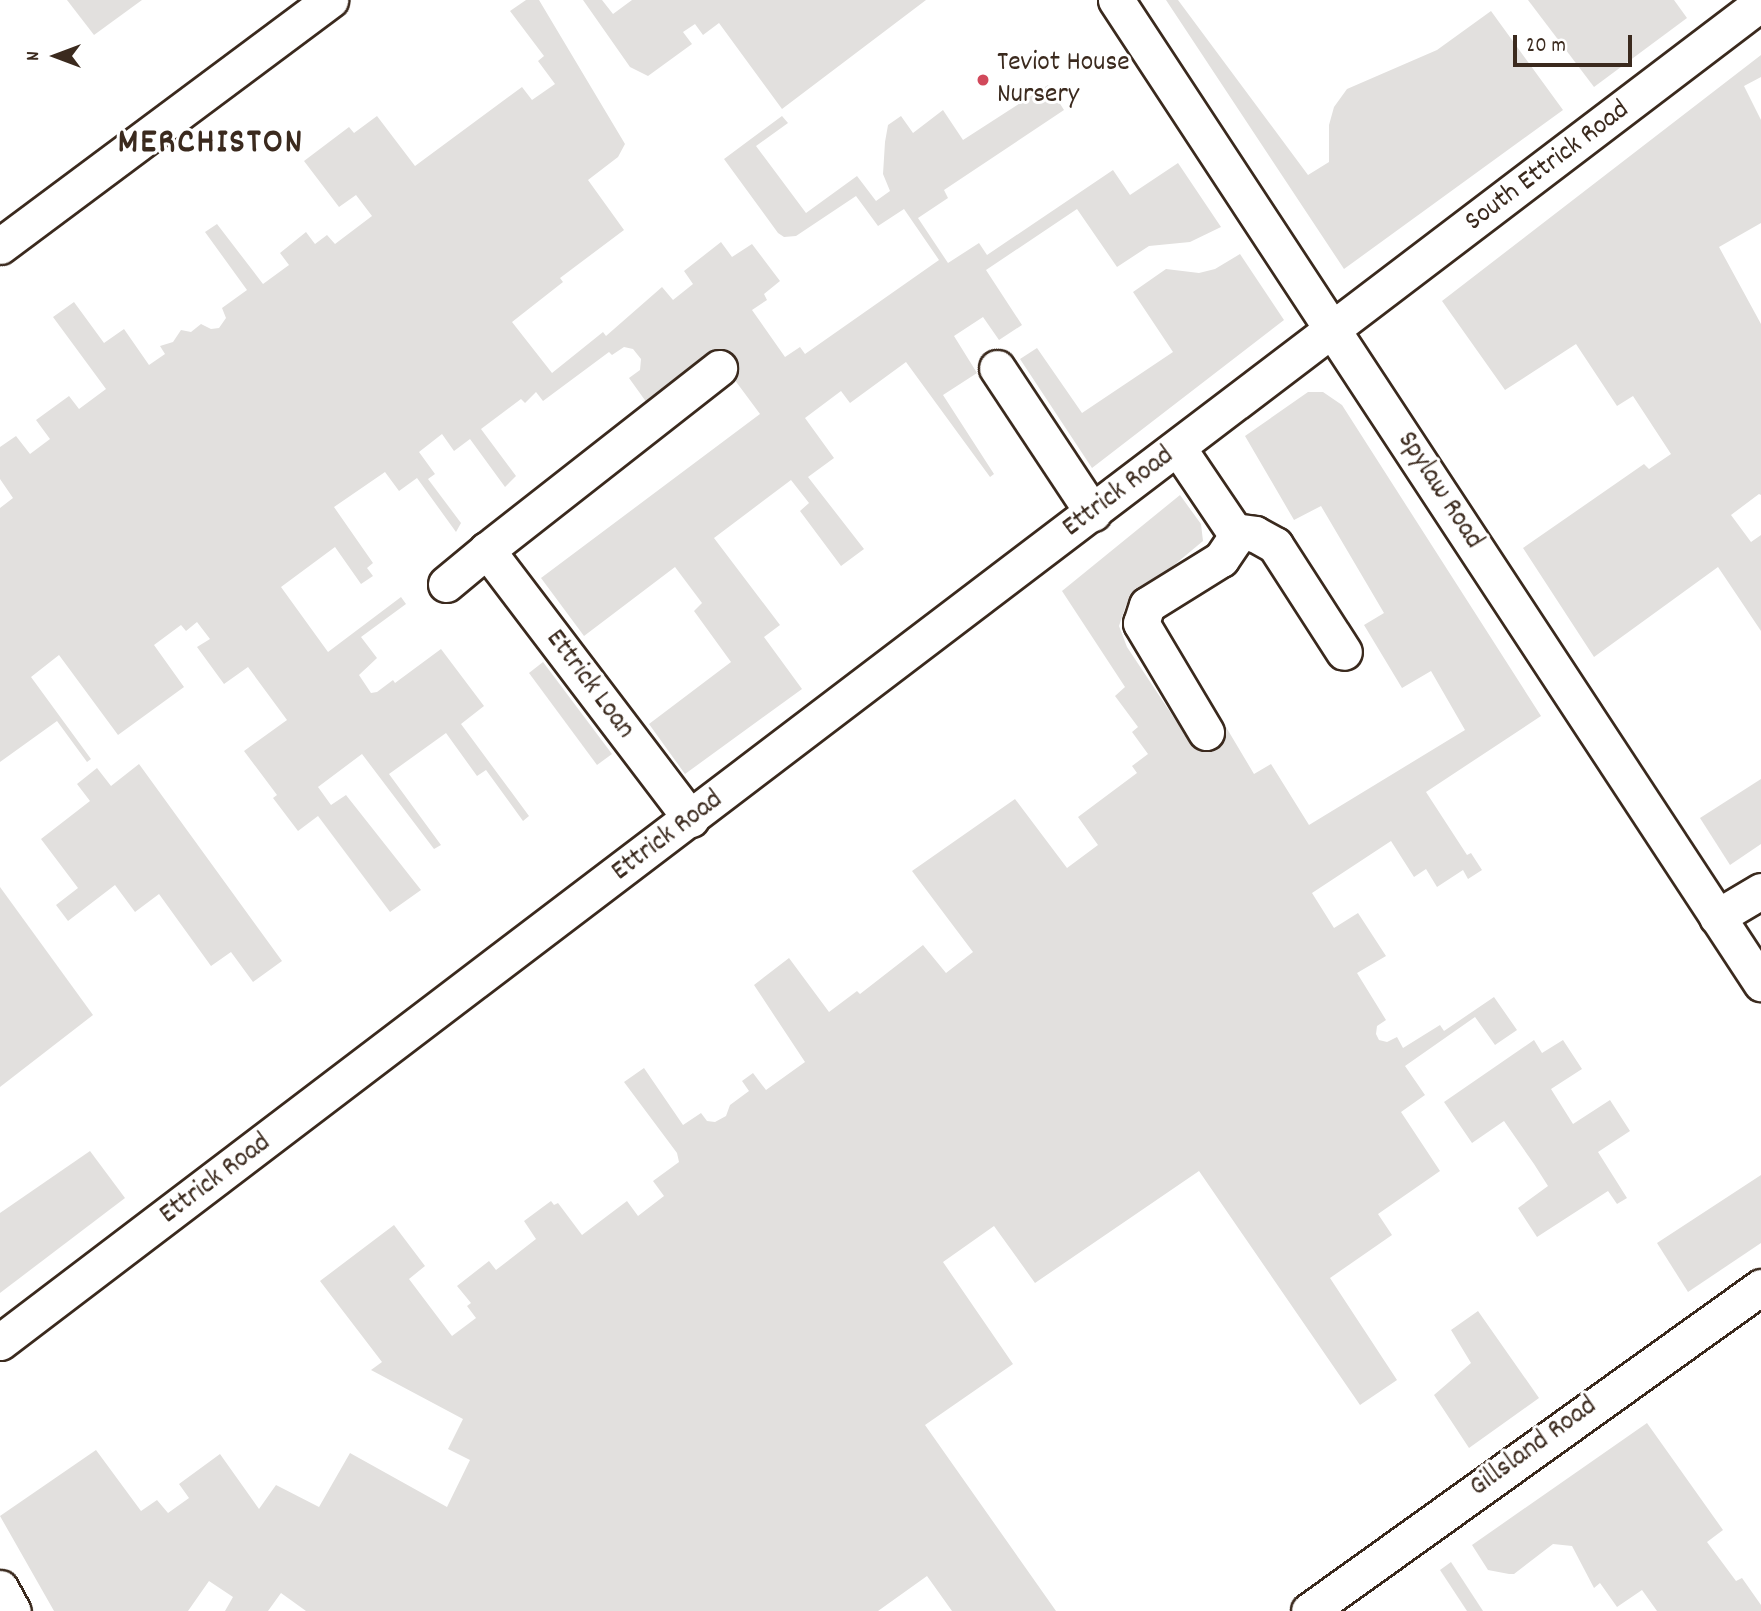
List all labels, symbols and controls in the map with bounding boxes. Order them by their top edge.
north arrow [21,21,91,91]
scale bar [1516,21,1635,65]
text: 20 m [1526,32,1566,62]
place label: Teviot House Nursery [997,47,1129,113]
text: N [21,51,48,61]
marker: Teviot House Nursery [975,72,991,88]
street label: South Ettrick Road [1459,94,1637,240]
district label: MERCHISTON [119,123,303,165]
street label: Spylaw Road [1389,426,1489,556]
street label: Ettrick Road [1057,440,1181,546]
street label: Ettrick Loan [537,624,641,746]
street label: Ettrick Road [606,784,730,890]
street label: Ettrick Road [154,1127,278,1233]
street label: Gillsland Road [1464,1391,1604,1505]

